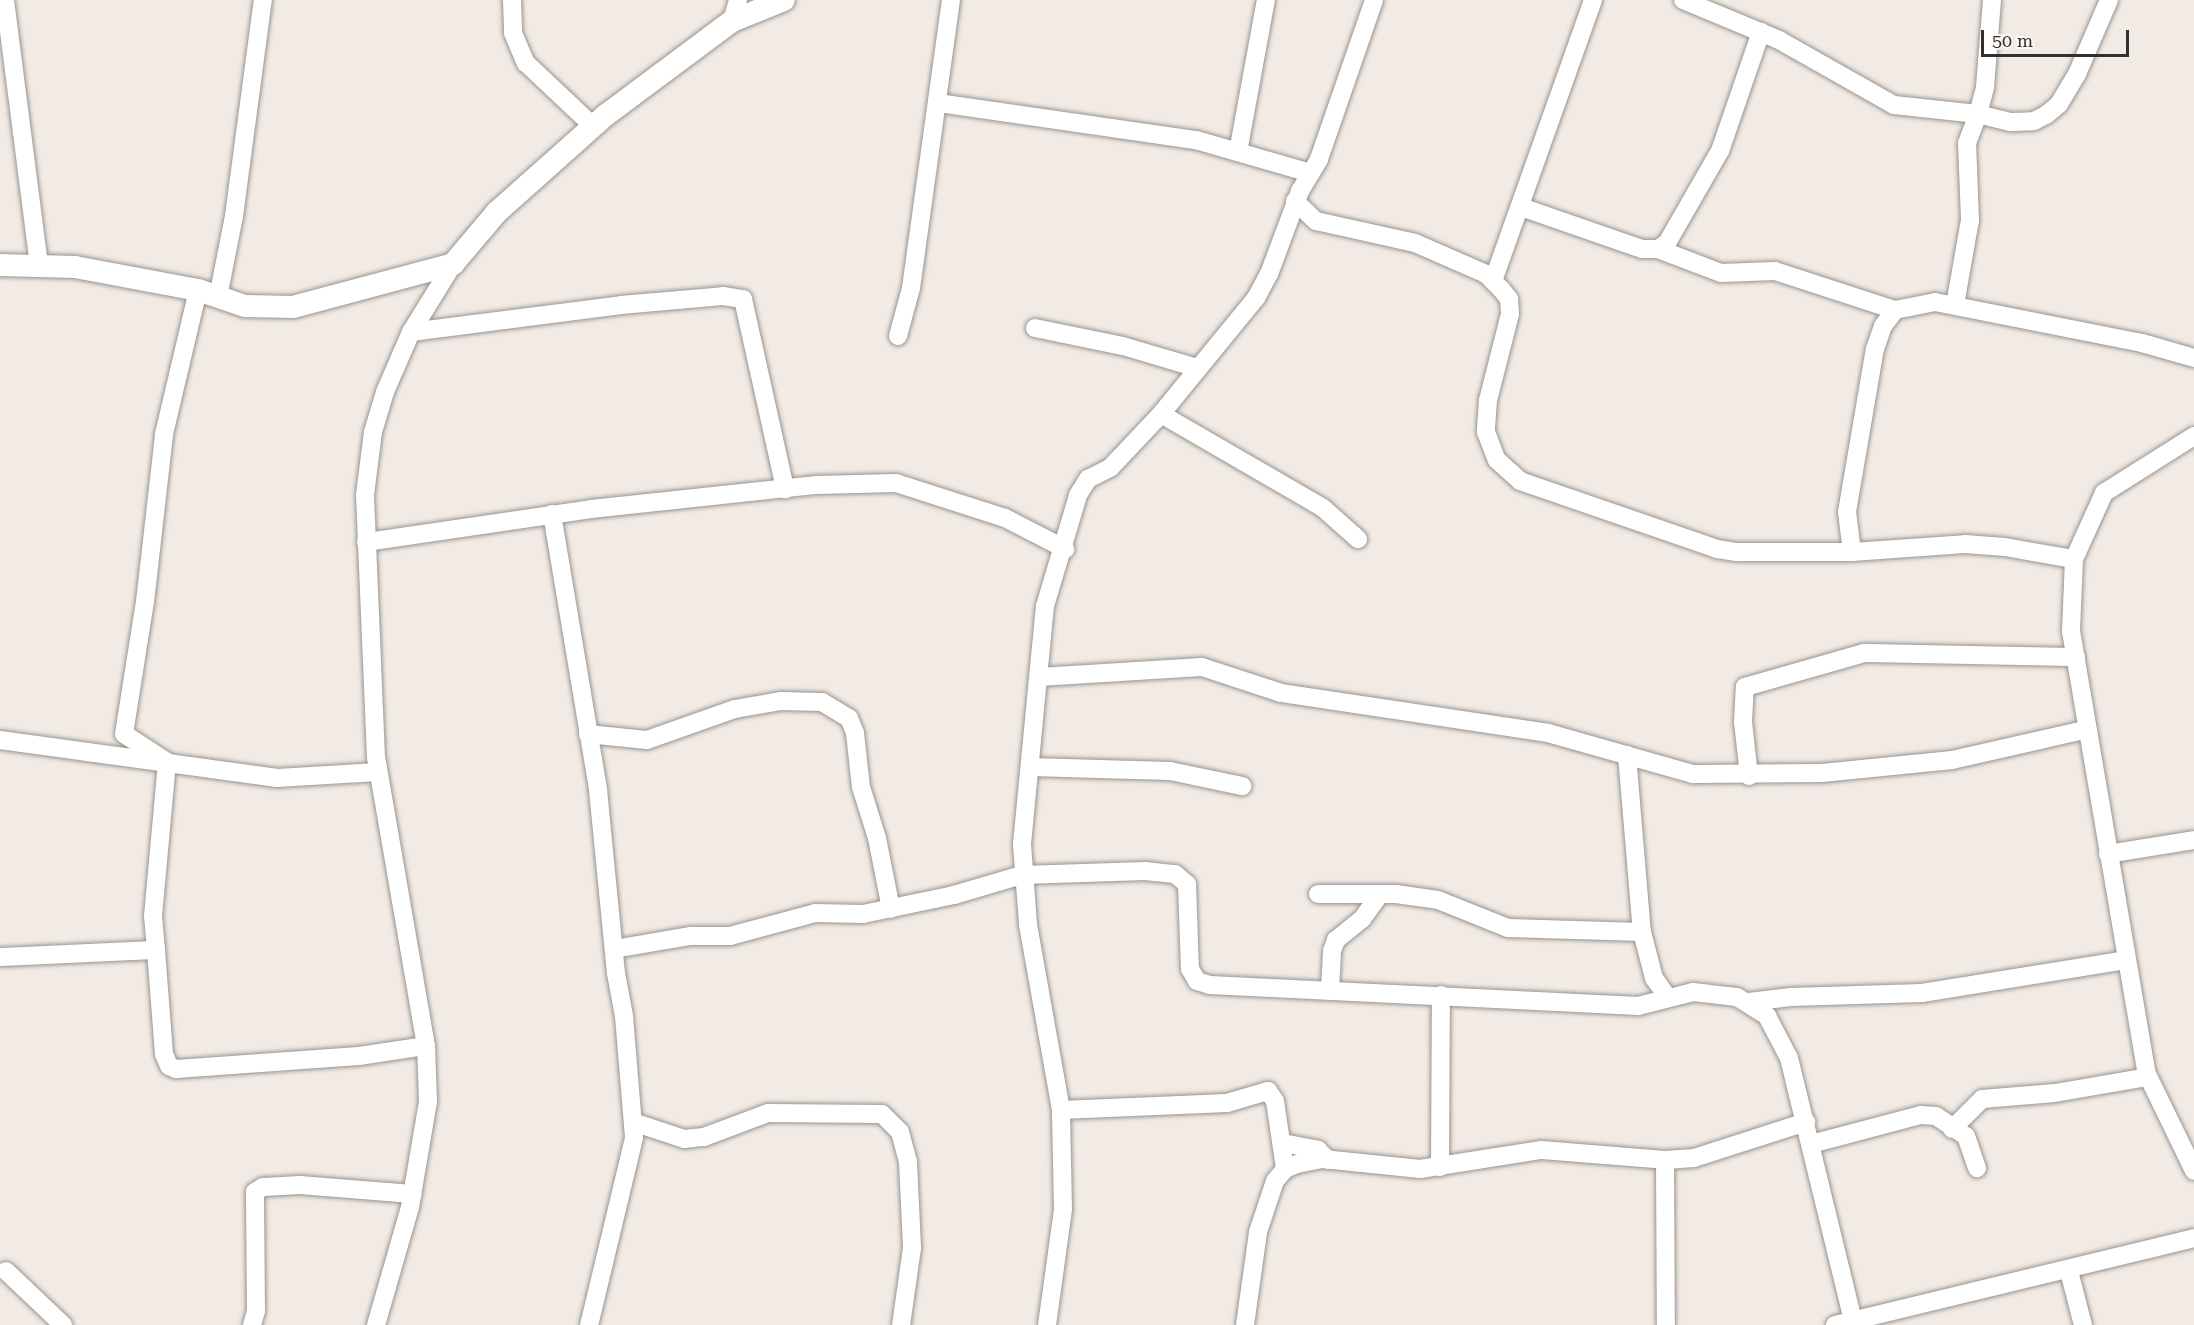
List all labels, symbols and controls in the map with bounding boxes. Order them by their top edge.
scale bar [1984,18,2132,56]
text: 50 m [1992,30,2033,51]

